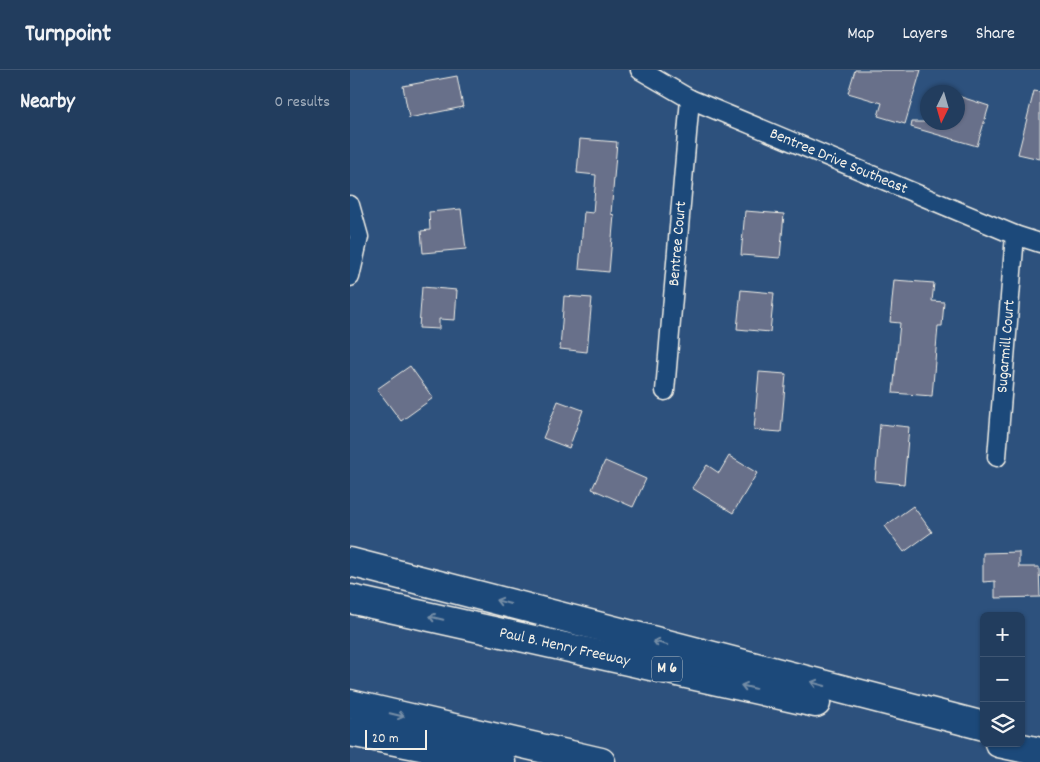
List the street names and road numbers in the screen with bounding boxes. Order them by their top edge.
street label: Bentree Drive Southeast [766,122,911,200]
street label: Bentree Court [663,200,693,287]
street label: Sugarmill Court [991,299,1021,394]
street label: Paul B. Henry Freeway [497,621,633,673]
road number: M 6 [652,656,682,682]

